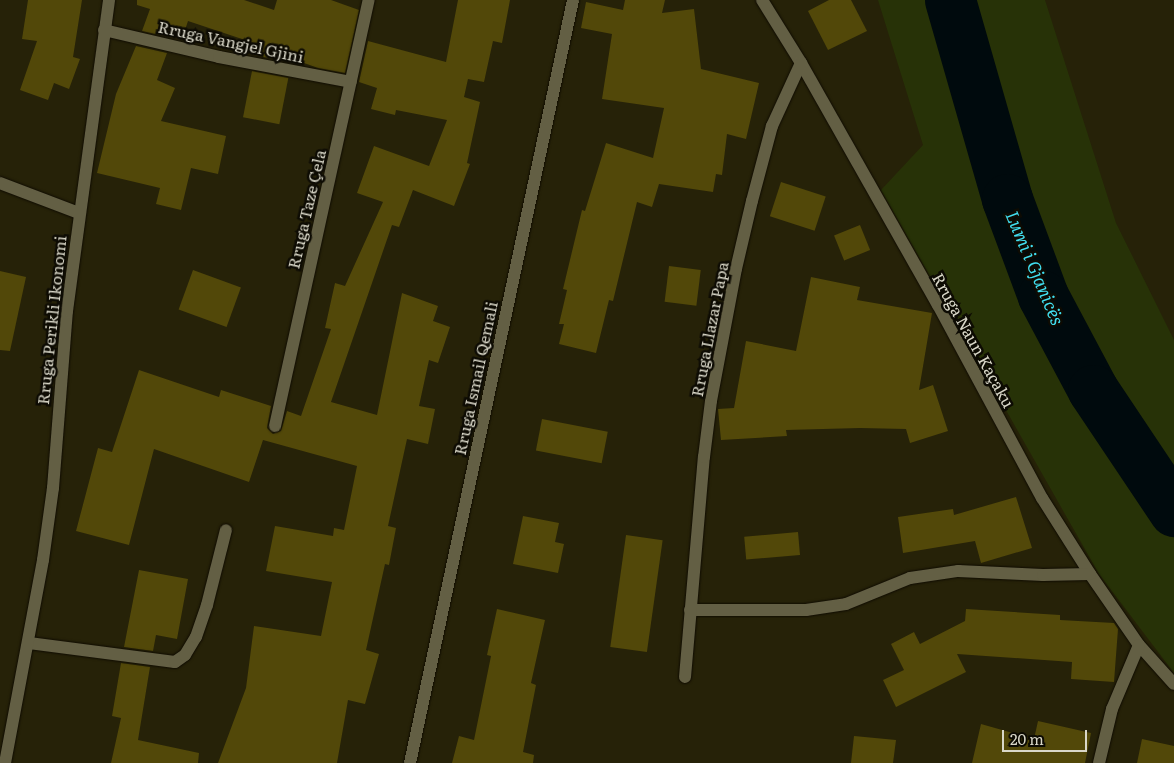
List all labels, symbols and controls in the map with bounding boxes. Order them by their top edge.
street label: Rruga Vangjel Gjini [157,16,305,66]
street label: Rruga Taze Çela [283,148,329,270]
water label: Lumi i Gjanicës [1001,208,1069,328]
street label: Rruga Perikli Ikonomi [33,234,69,406]
street label: Rruga Llazar Papa [686,260,732,398]
street label: Rruga Naun Kaçaku [929,269,1019,411]
street label: Rruga Ismail Qemali [449,299,501,457]
scale bar [1004,720,1089,752]
text: 20 m [1010,727,1044,750]

